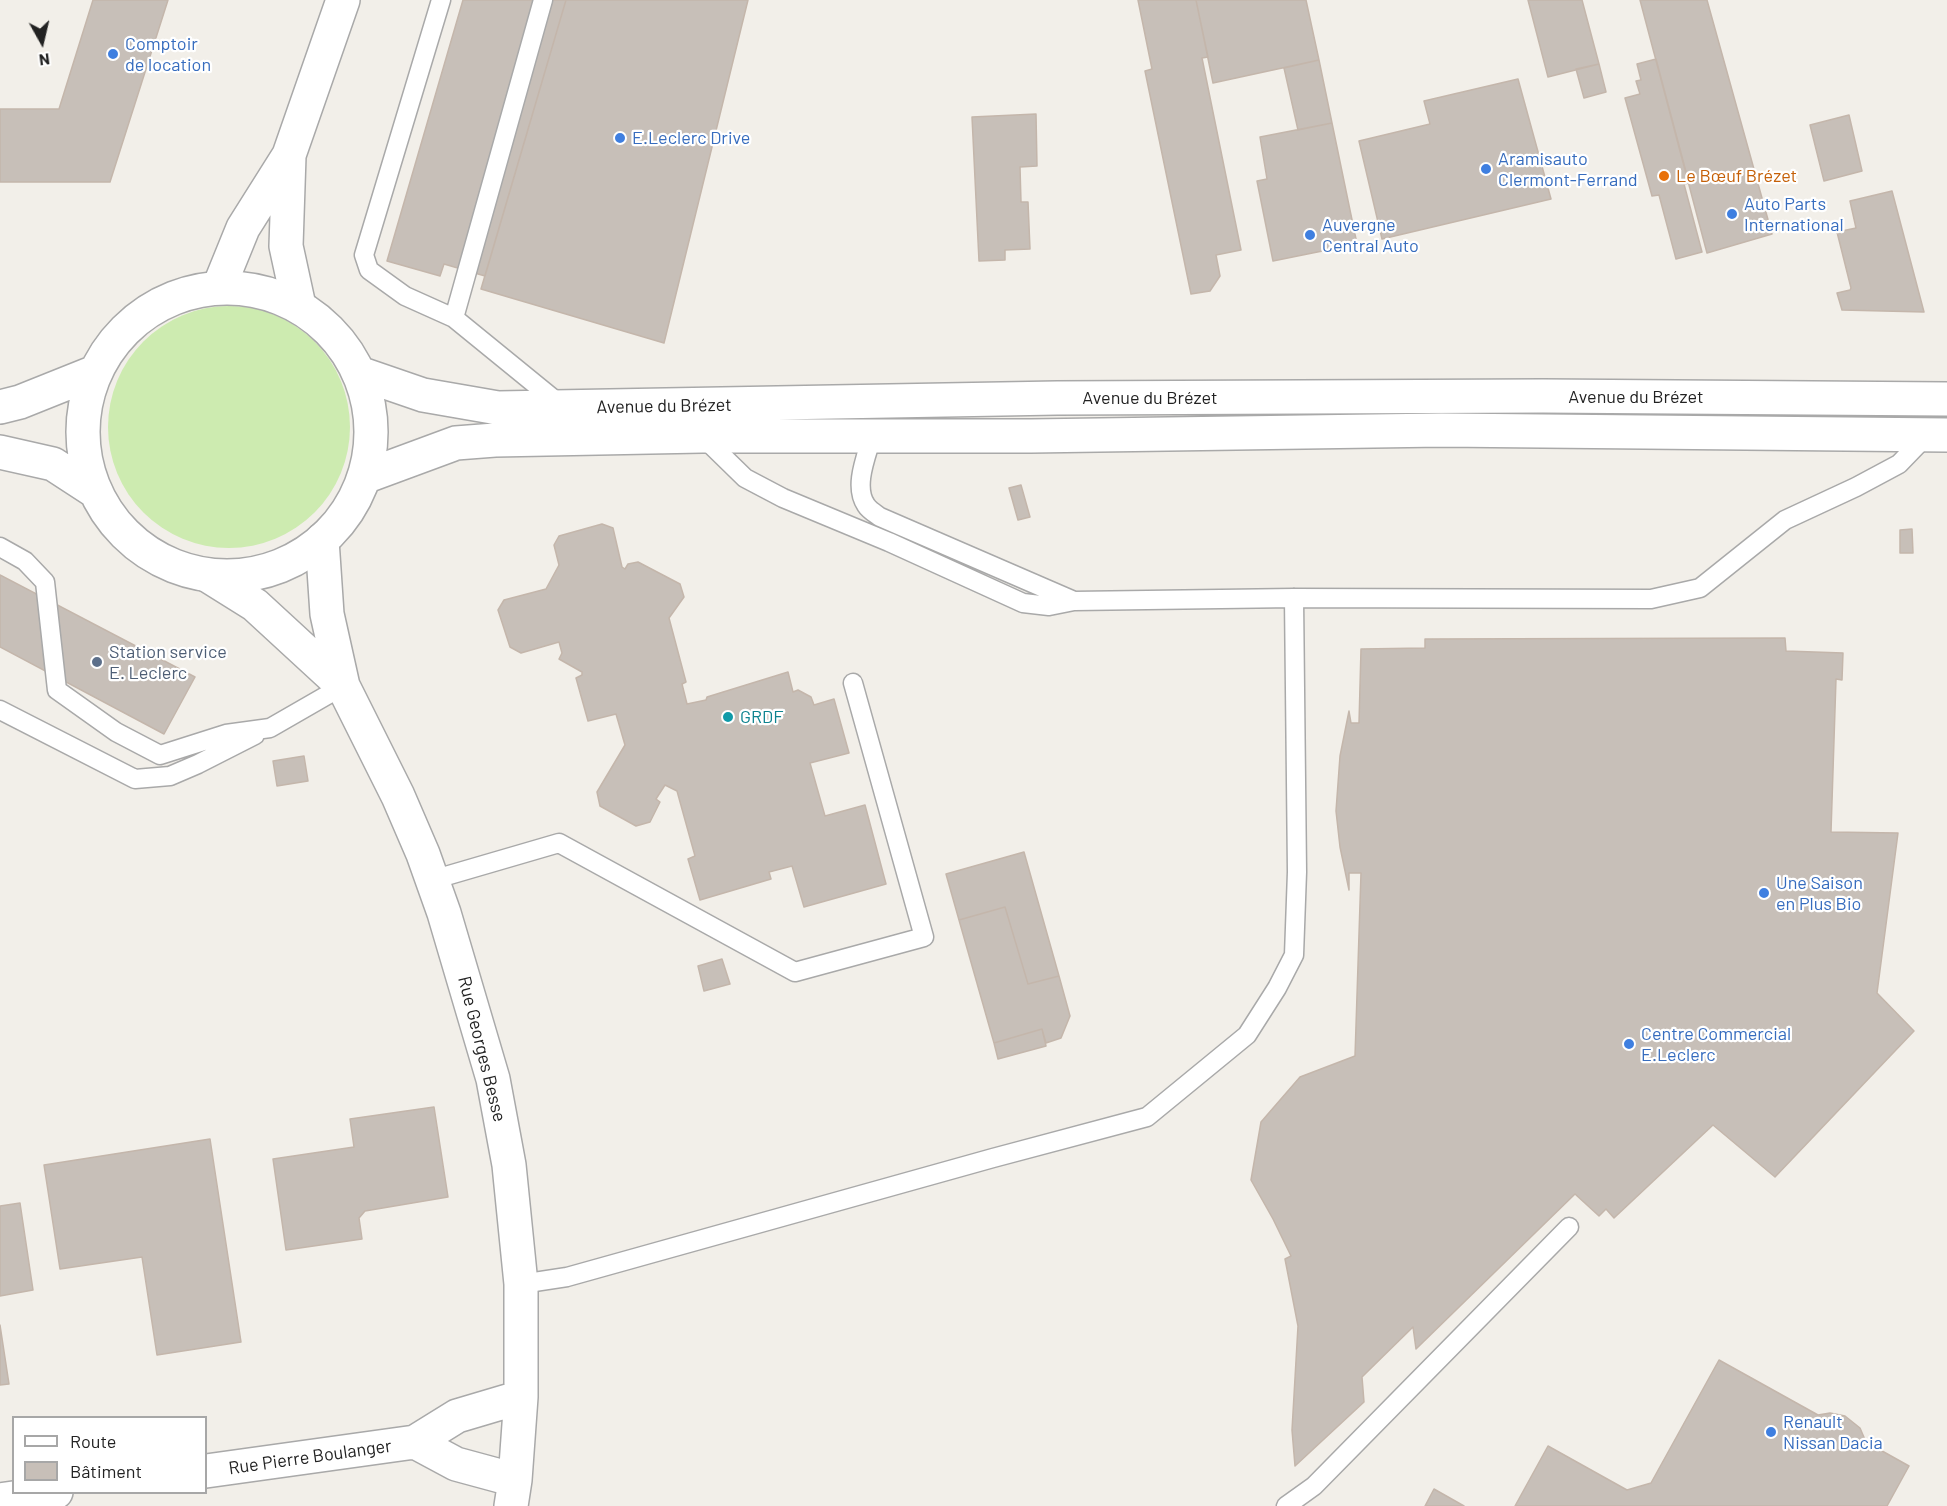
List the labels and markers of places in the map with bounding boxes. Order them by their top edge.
place label: Comptoir de location [125,33,211,76]
marker: Comptoir de location [106,47,120,61]
place label: E.Leclerc Drive [632,127,750,149]
marker: E.Leclerc Drive [613,131,627,145]
place label: Aramisauto Clermont-Ferrand [1498,148,1638,190]
marker: Aramisauto Clermont-Ferrand [1479,162,1493,176]
place label: Le Bœuf Brézet [1676,165,1797,187]
marker: Le Bœuf Brézet [1657,169,1671,183]
place label: Auto Parts International [1744,193,1844,236]
marker: Auto Parts International [1725,207,1739,221]
place label: Auvergne Central Auto [1322,214,1419,256]
marker: Auvergne Central Auto [1303,228,1317,242]
place label: Station service E. Leclerc [109,641,227,684]
marker: Station service E. Leclerc [90,655,104,669]
place label: GRDF [740,706,783,728]
marker: GRDF [721,710,735,724]
place label: Une Saison en Plus Bio [1776,872,1863,914]
marker: Une Saison en Plus Bio [1757,886,1771,900]
place label: Centre Commercial E.Leclerc [1641,1023,1791,1066]
marker: Centre Commercial E.Leclerc [1622,1037,1636,1051]
place label: Renault Nissan Dacia [1783,1411,1883,1454]
marker: Renault Nissan Dacia [1764,1425,1778,1439]

